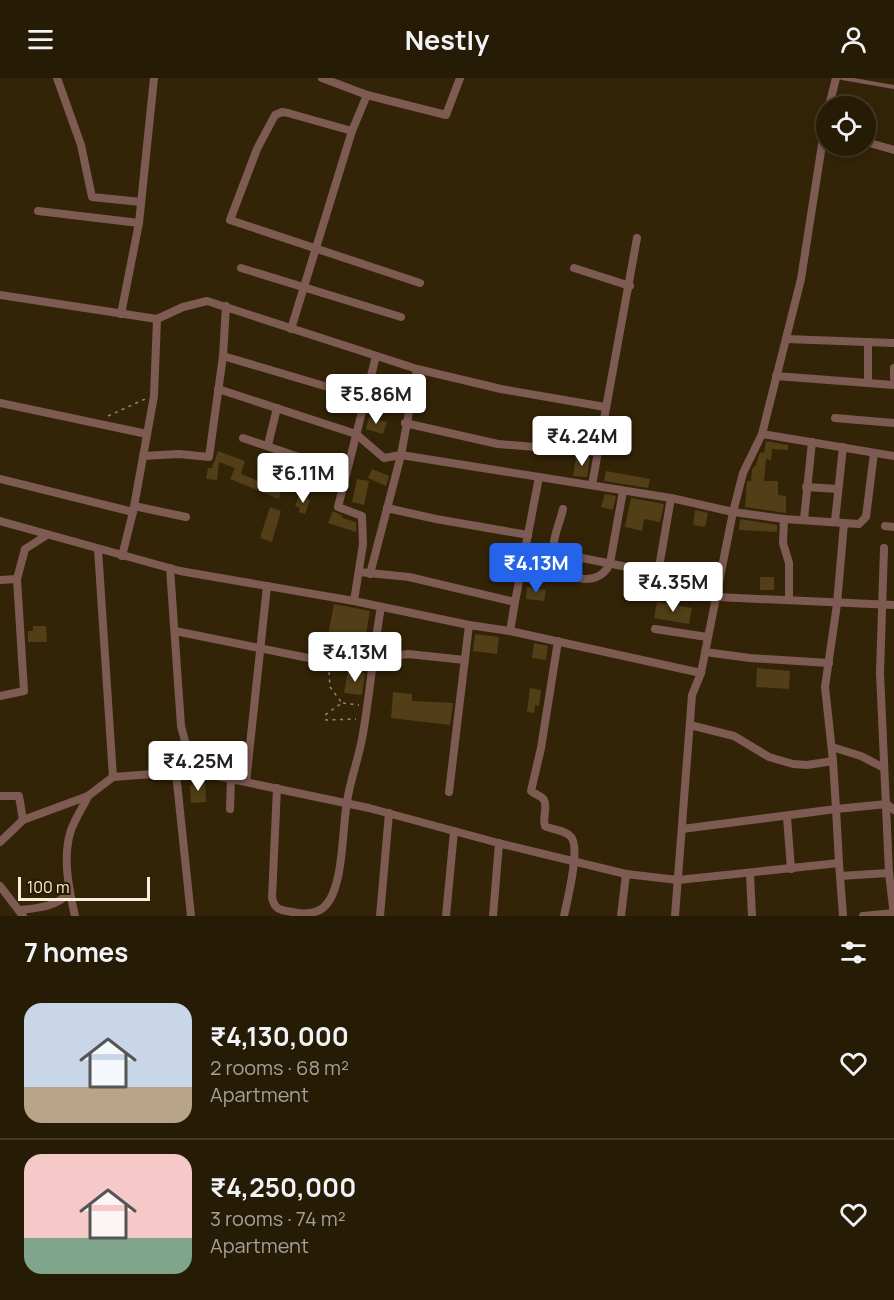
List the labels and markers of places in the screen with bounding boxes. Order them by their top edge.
pin: ₹5.86M [327,374,425,425]
pin: ₹4.24M [533,416,631,467]
pin: ₹6.11M [254,453,352,504]
pin: ₹4.13M [487,543,585,594]
pin: ₹4.35M [624,562,722,613]
pin: ₹4.13M [306,632,404,683]
pin: ₹4.25M [149,741,247,792]

